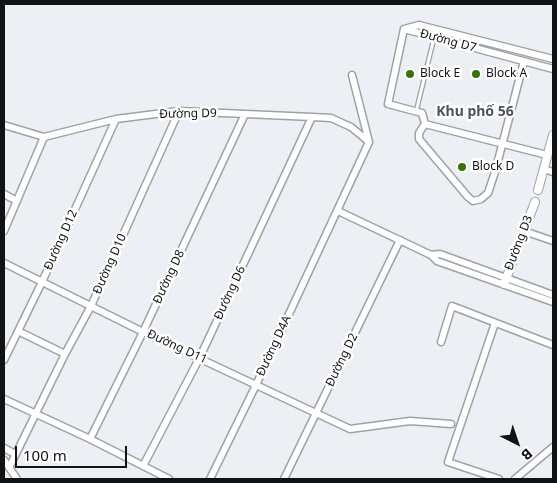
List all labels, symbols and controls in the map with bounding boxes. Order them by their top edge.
street label: Đường D7 [418,27,478,55]
place label: Block E [420,67,460,81]
place label: Block A [486,67,527,81]
marker: Block E [404,68,416,80]
marker: Block A [470,68,482,80]
district label: Khu phố 56 [436,104,514,120]
street label: Đường D9 [159,106,217,122]
place label: Block D [472,160,514,174]
marker: Block D [456,161,468,173]
street label: Đường D12 [41,208,81,272]
street label: Đường D3 [502,213,536,273]
street label: Đường D10 [90,232,130,296]
street label: Đường D8 [150,248,188,306]
street label: Đường D6 [211,264,249,322]
street label: Đường D4A [254,313,294,379]
street label: Đường D11 [145,327,209,367]
street label: Đường D2 [323,331,361,389]
north arrow [492,418,542,468]
scale bar [18,436,130,468]
text: B [517,444,537,465]
text: 100 m [23,445,67,465]

